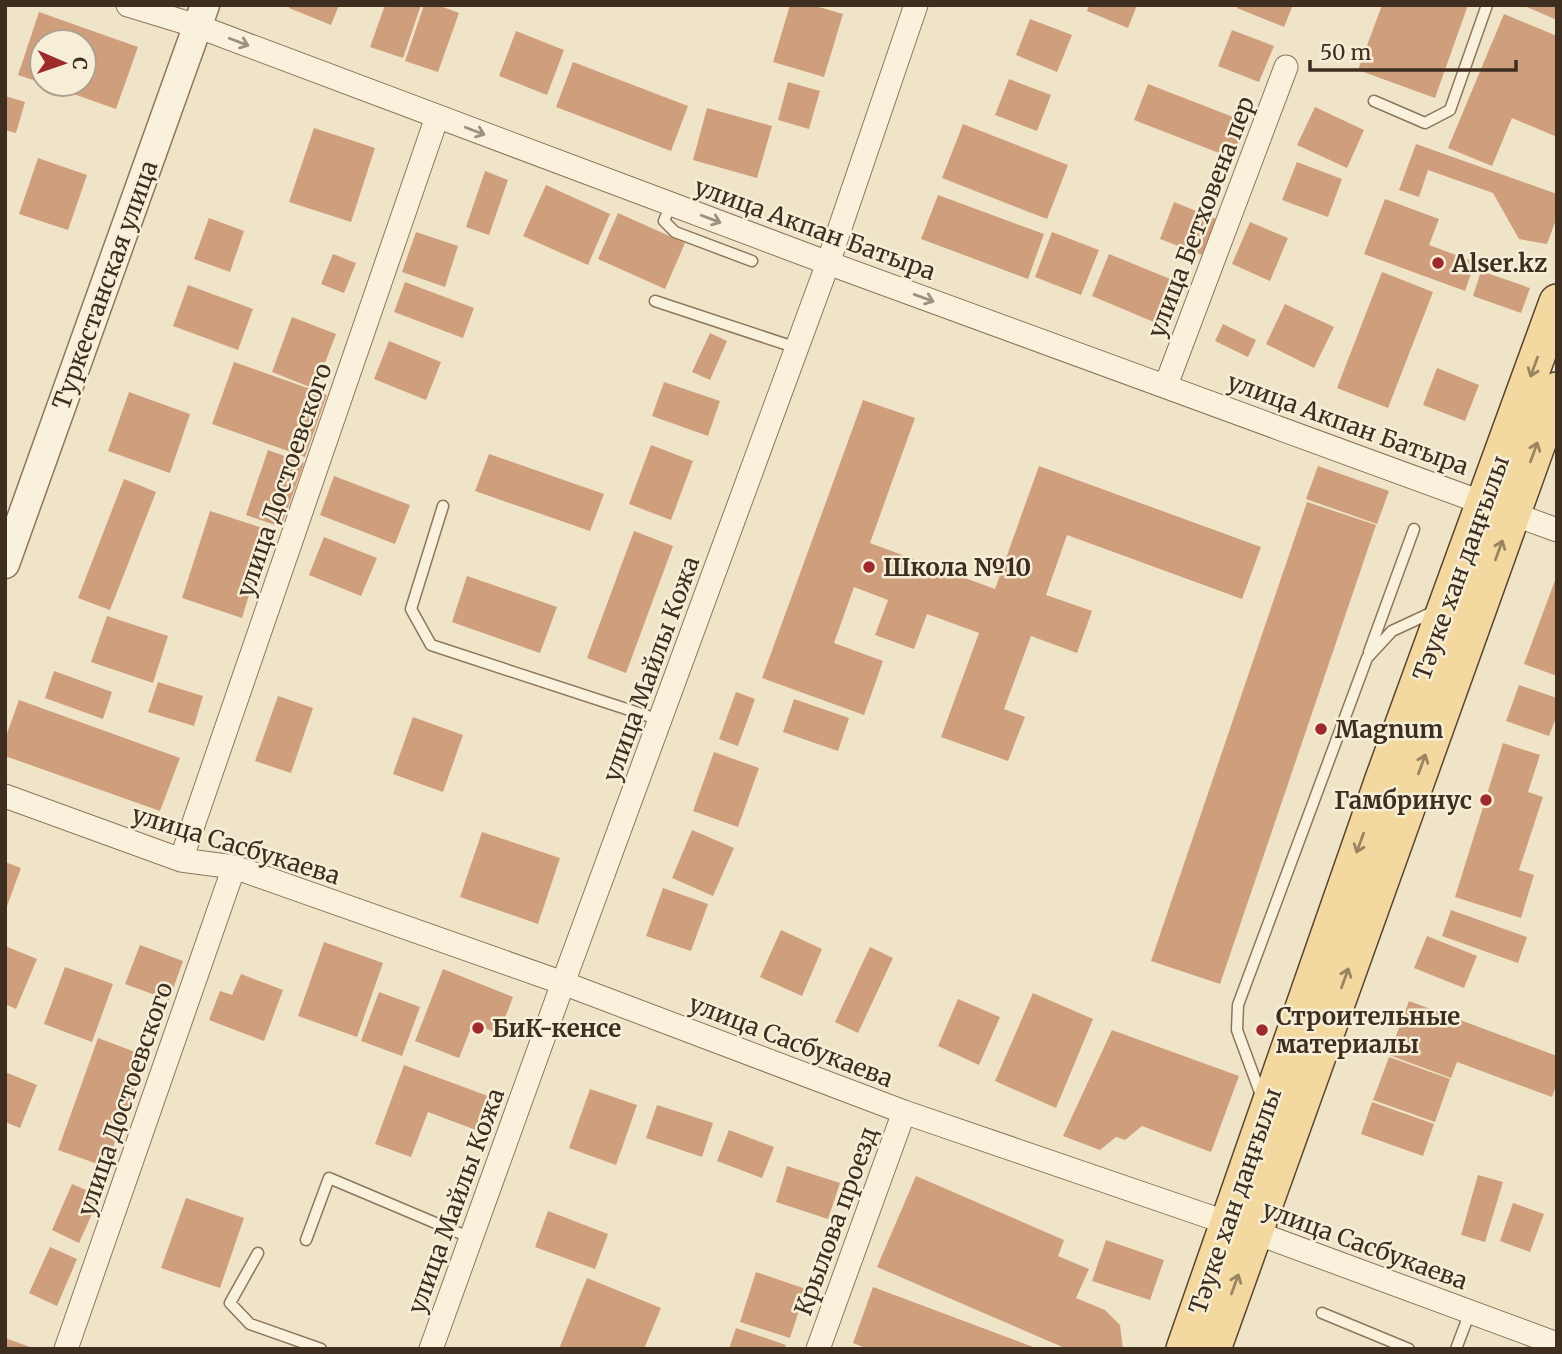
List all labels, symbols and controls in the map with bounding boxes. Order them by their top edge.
north arrow [28,28,98,98]
scale bar [1310,28,1516,72]
one-way arrow [227,37,249,49]
text: 50 m [1320,39,1371,66]
text: С [68,57,92,70]
street label: улица Бетховена пер [1141,92,1261,342]
one-way arrow [463,125,485,138]
street label: Туркестанская улица [45,156,165,414]
street label: улица Акпан Батыра [690,171,940,287]
one-way arrow [699,214,721,226]
place label: Alser.kz [1451,248,1547,279]
marker: Alser.kz [1430,255,1446,271]
one-way arrow [913,293,935,305]
one-way arrow [1527,355,1539,377]
street label: улица Достоевского [229,359,339,601]
street label: улица Акпан Батыра [1223,366,1473,482]
one-way arrow [1529,441,1541,463]
street label: Тәуке хан даңғылы [1406,451,1516,685]
one-way arrow [1494,539,1506,561]
street label: улица Майлы Кожа [596,552,706,786]
place label: Школа №10 [883,552,1031,583]
marker: Школа №10 [861,559,877,575]
place label: Magnum [1335,714,1443,745]
marker: Magnum [1313,721,1329,737]
one-way arrow [1417,753,1429,775]
place label: Гамбринус [1334,785,1472,816]
marker: Гамбринус [1478,792,1494,808]
street label: улица Сасбукаева [128,799,344,891]
one-way arrow [1353,832,1365,854]
one-way arrow [1339,967,1352,989]
street label: улица Достоевского [70,978,180,1220]
street label: улица Сасбукаева [685,988,898,1094]
place label: Строительные материалы [1276,1001,1460,1060]
place label: БиК-кенсе [492,1013,621,1044]
marker: БиК-кенсе [470,1020,486,1036]
marker: Строительные материалы [1254,1022,1270,1038]
street label: улица Майлы Кожа [401,1084,511,1318]
street label: Тәуке хан даңғылы [1182,1084,1288,1318]
street label: Крылова проезд [788,1122,884,1320]
street label: улица Сасбукаева [1258,1193,1472,1297]
one-way arrow [1230,1274,1243,1296]

